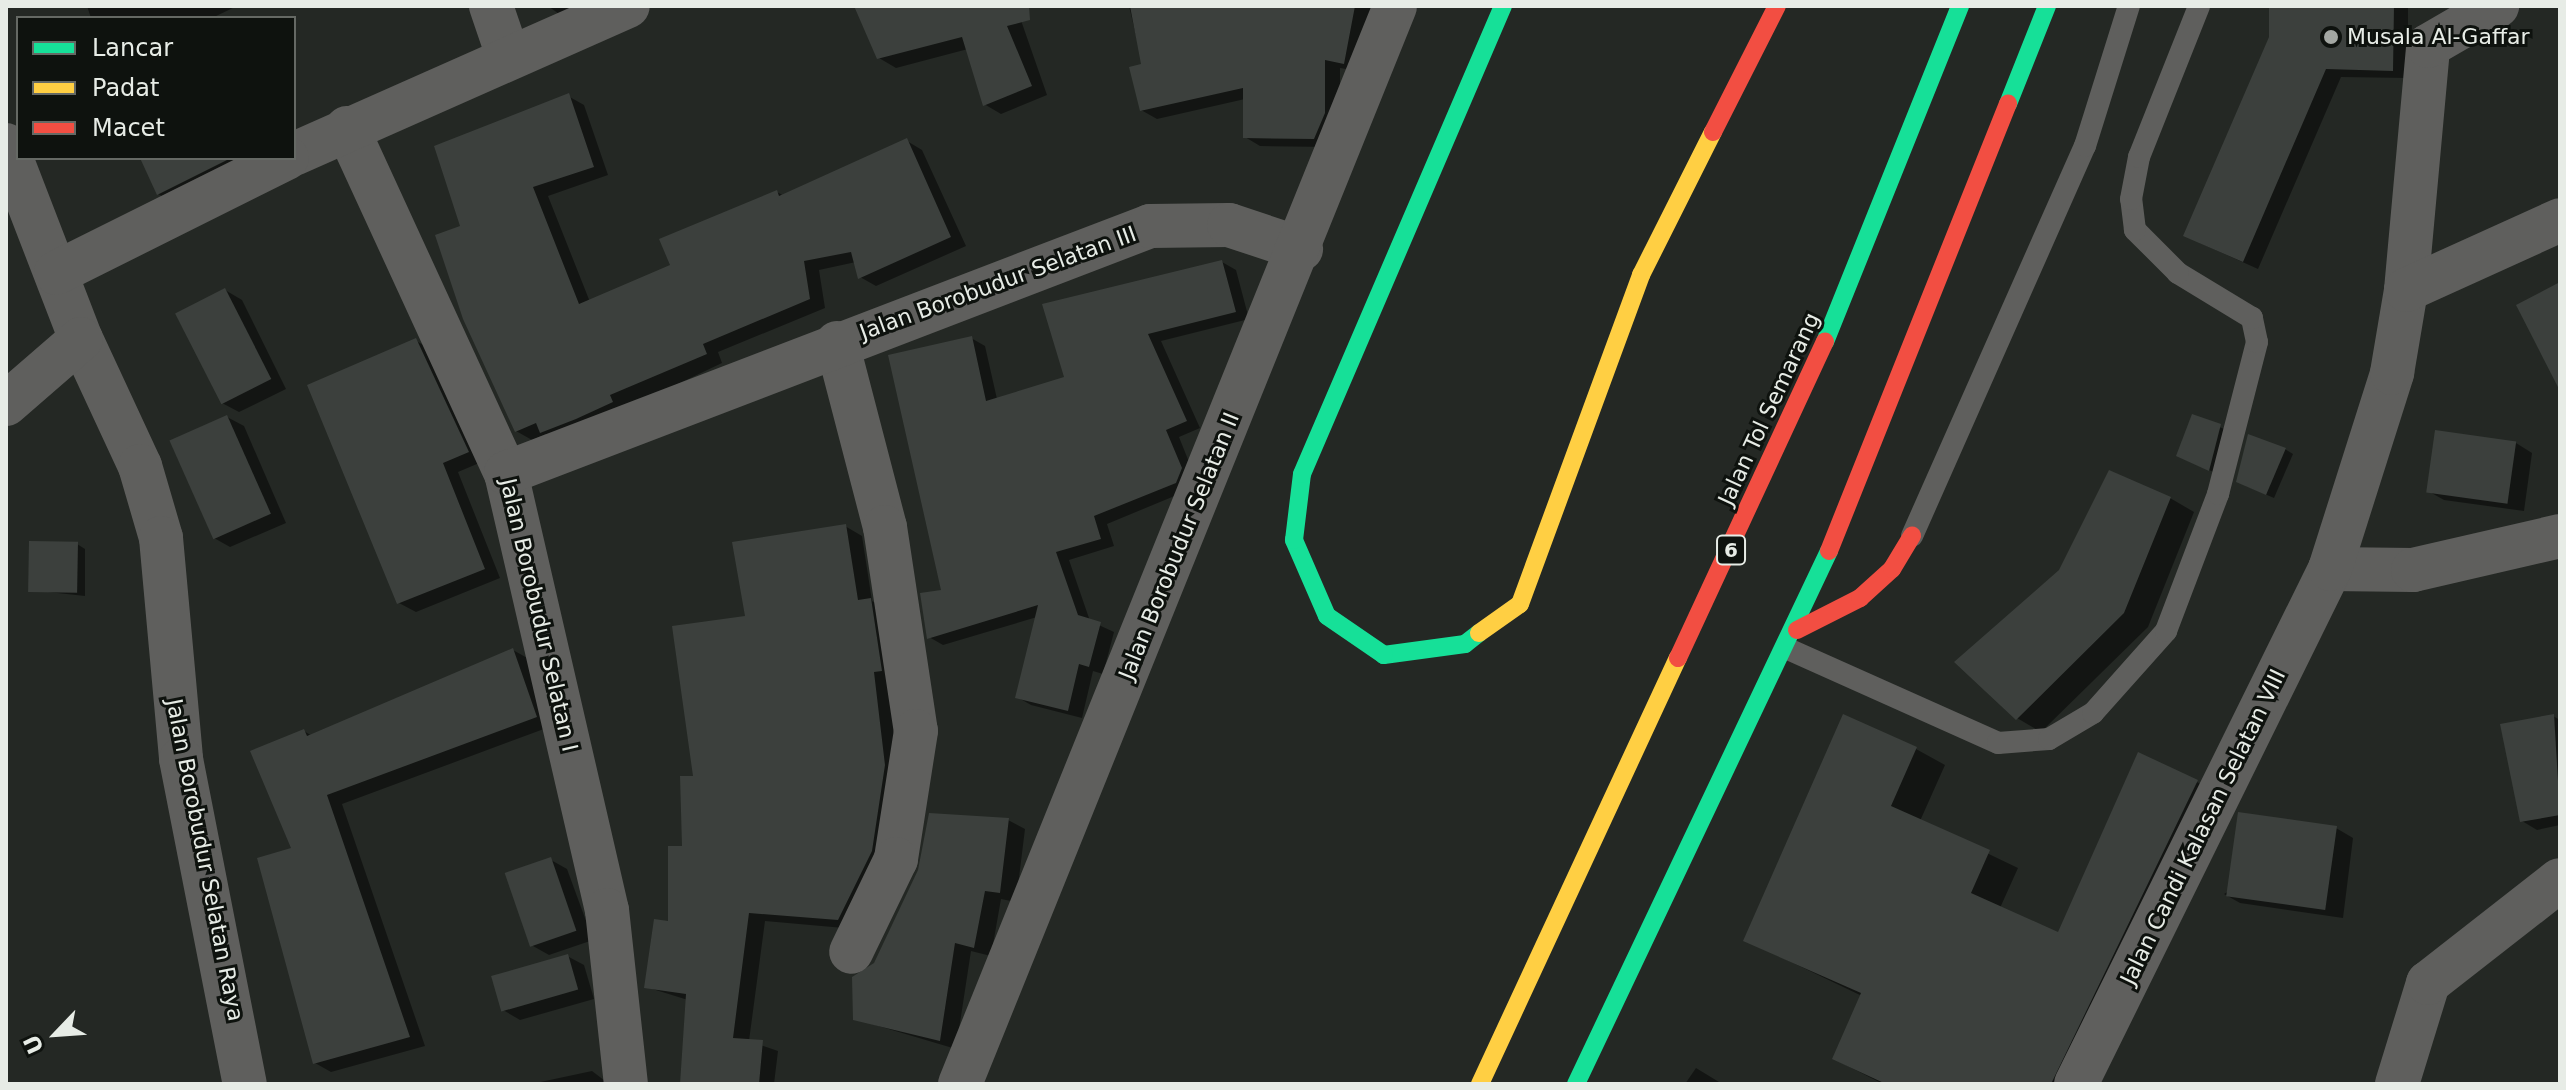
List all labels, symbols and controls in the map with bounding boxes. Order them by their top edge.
legend [16,16,296,160]
place label: Musala Al-Gaffar [2347,24,2530,50]
marker: Musala Al-Gaffar [2322,28,2340,46]
text: Lancar [92,34,173,62]
text: Padat [92,74,159,102]
text: Macet [92,114,165,142]
street label: Jalan Borobudur Selatan III [856,221,1140,345]
street label: Jalan Tol Semarang [1713,308,1825,510]
street label: Jalan Borobudur Selatan II [1113,408,1245,684]
street label: Jalan Borobudur Selatan I [495,476,583,754]
road number: 6 [1715,534,1747,566]
street label: Jalan Candi Kalasan Selatan VIII [2115,665,2291,989]
street label: Jalan Borobudur Selatan Raya [161,697,249,1023]
north arrow [16,994,96,1074]
text: U [19,1031,49,1058]

